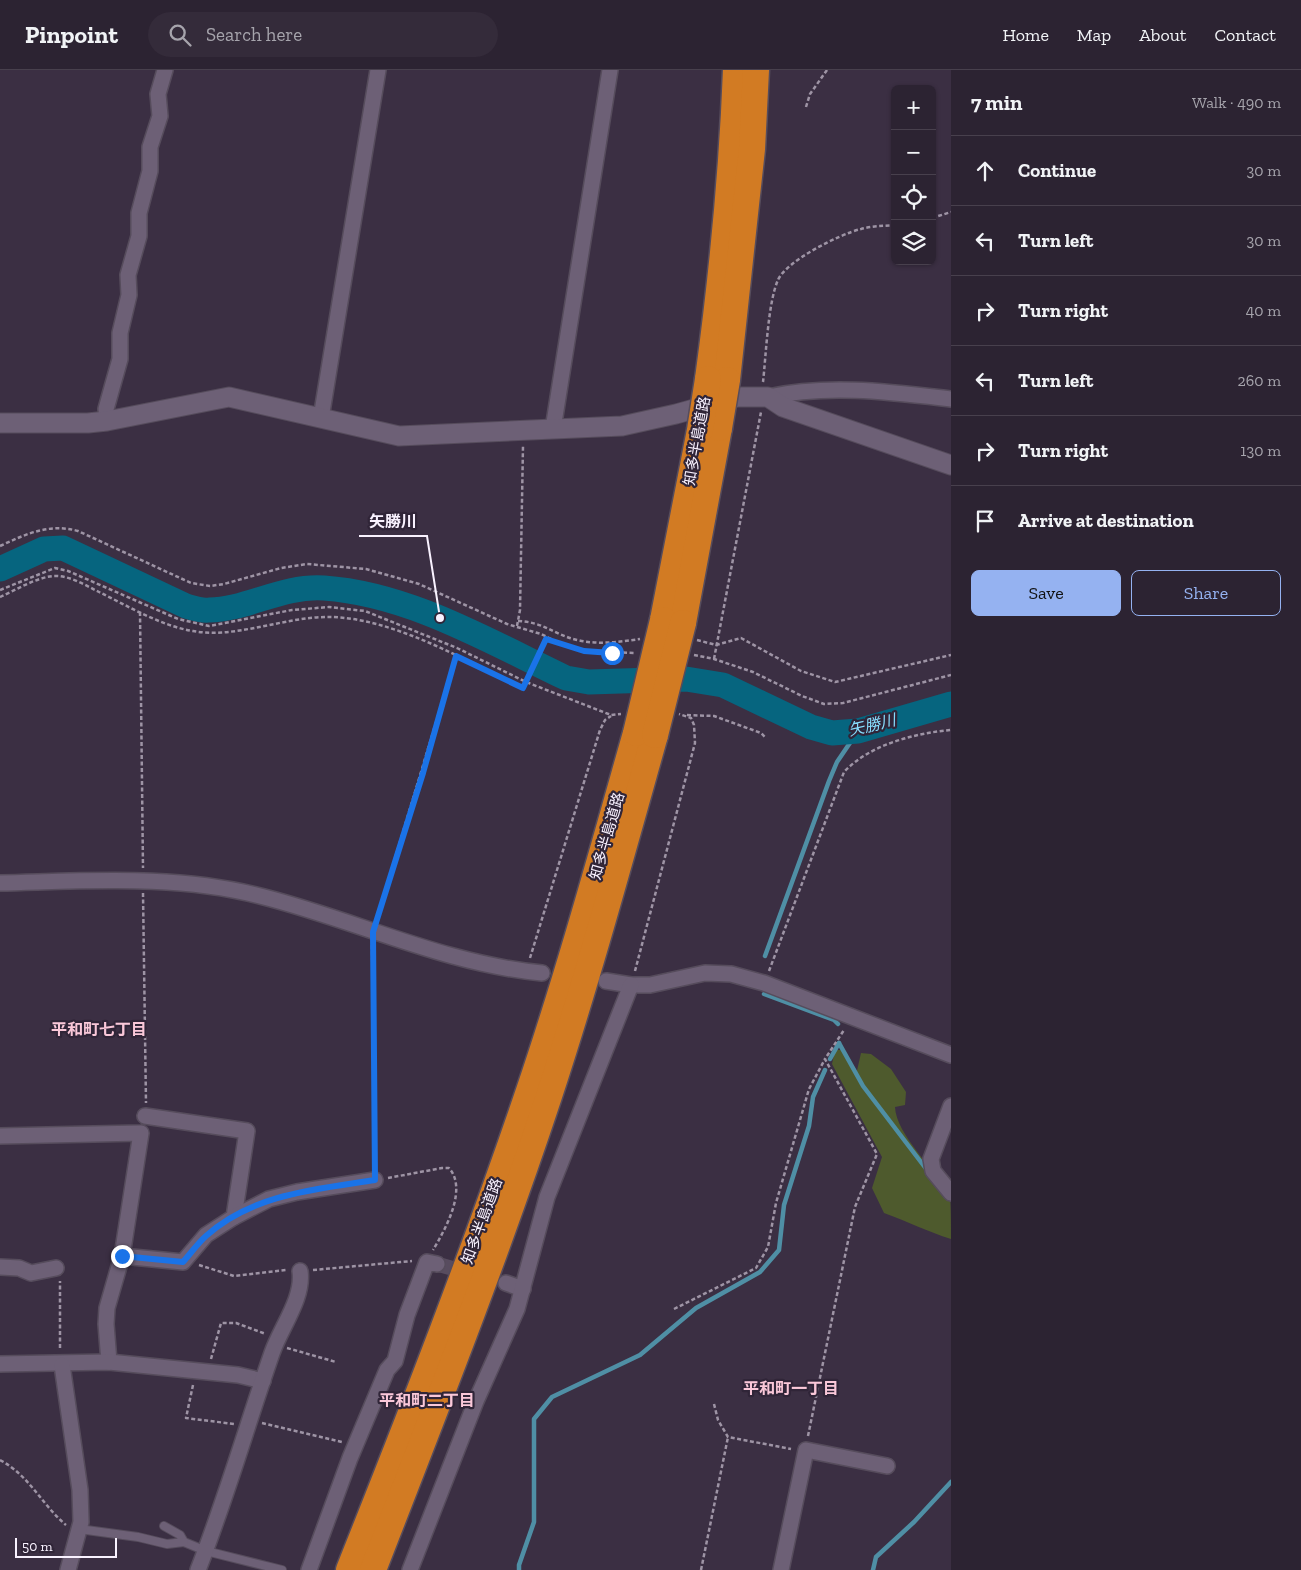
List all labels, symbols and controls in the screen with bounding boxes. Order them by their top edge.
search box [148,12,498,57]
text: Pinpoint [25,20,118,49]
icon: search [166,21,194,49]
text: Search here [206,23,302,46]
text: Home [1002,24,1049,46]
text: Map [1077,24,1111,46]
text: About [1139,24,1186,46]
text: Contact [1214,24,1276,46]
map controls [891,85,936,265]
button: + [891,85,936,130]
text: 7 min [971,90,1022,115]
text: Walk · 490 m [1192,93,1281,112]
button: − [891,130,936,175]
icon: ahead [971,157,999,185]
text: Continue [1018,159,1096,182]
text: 30 m [1247,161,1281,180]
button: locate [891,175,936,220]
button: layers [891,220,936,265]
icon: left [971,227,999,255]
text: Turn left [1018,229,1093,252]
text: 30 m [1247,231,1281,250]
icon: right [971,297,999,325]
text: Turn right [1018,299,1108,322]
text: 40 m [1246,301,1281,320]
icon: left [971,367,999,395]
text: Turn left [1018,369,1093,392]
text: 260 m [1238,371,1281,390]
street label: 知多半島道路 [680,395,714,487]
icon: right [971,437,999,465]
text: Turn right [1018,439,1108,462]
text: 130 m [1240,441,1281,460]
callout: 矢勝川 [359,505,427,536]
icon: arrive [971,507,999,535]
text: Arrive at destination [1018,509,1194,532]
text: 矢勝川 [369,512,417,531]
button: Save [971,570,1121,616]
button: Share [1131,570,1281,616]
route start [601,642,624,665]
water label: 矢勝川 [846,710,899,740]
street label: 知多半島道路 [586,790,628,882]
district label: 平和町七丁目 [51,1020,147,1039]
street label: 知多半島道路 [458,1176,506,1266]
route end [111,1245,134,1268]
district label: 平和町一丁目 [743,1379,839,1398]
district label: 平和町二丁目 [379,1391,475,1410]
scale bar [15,1535,118,1558]
text: 50 m [22,1538,53,1555]

